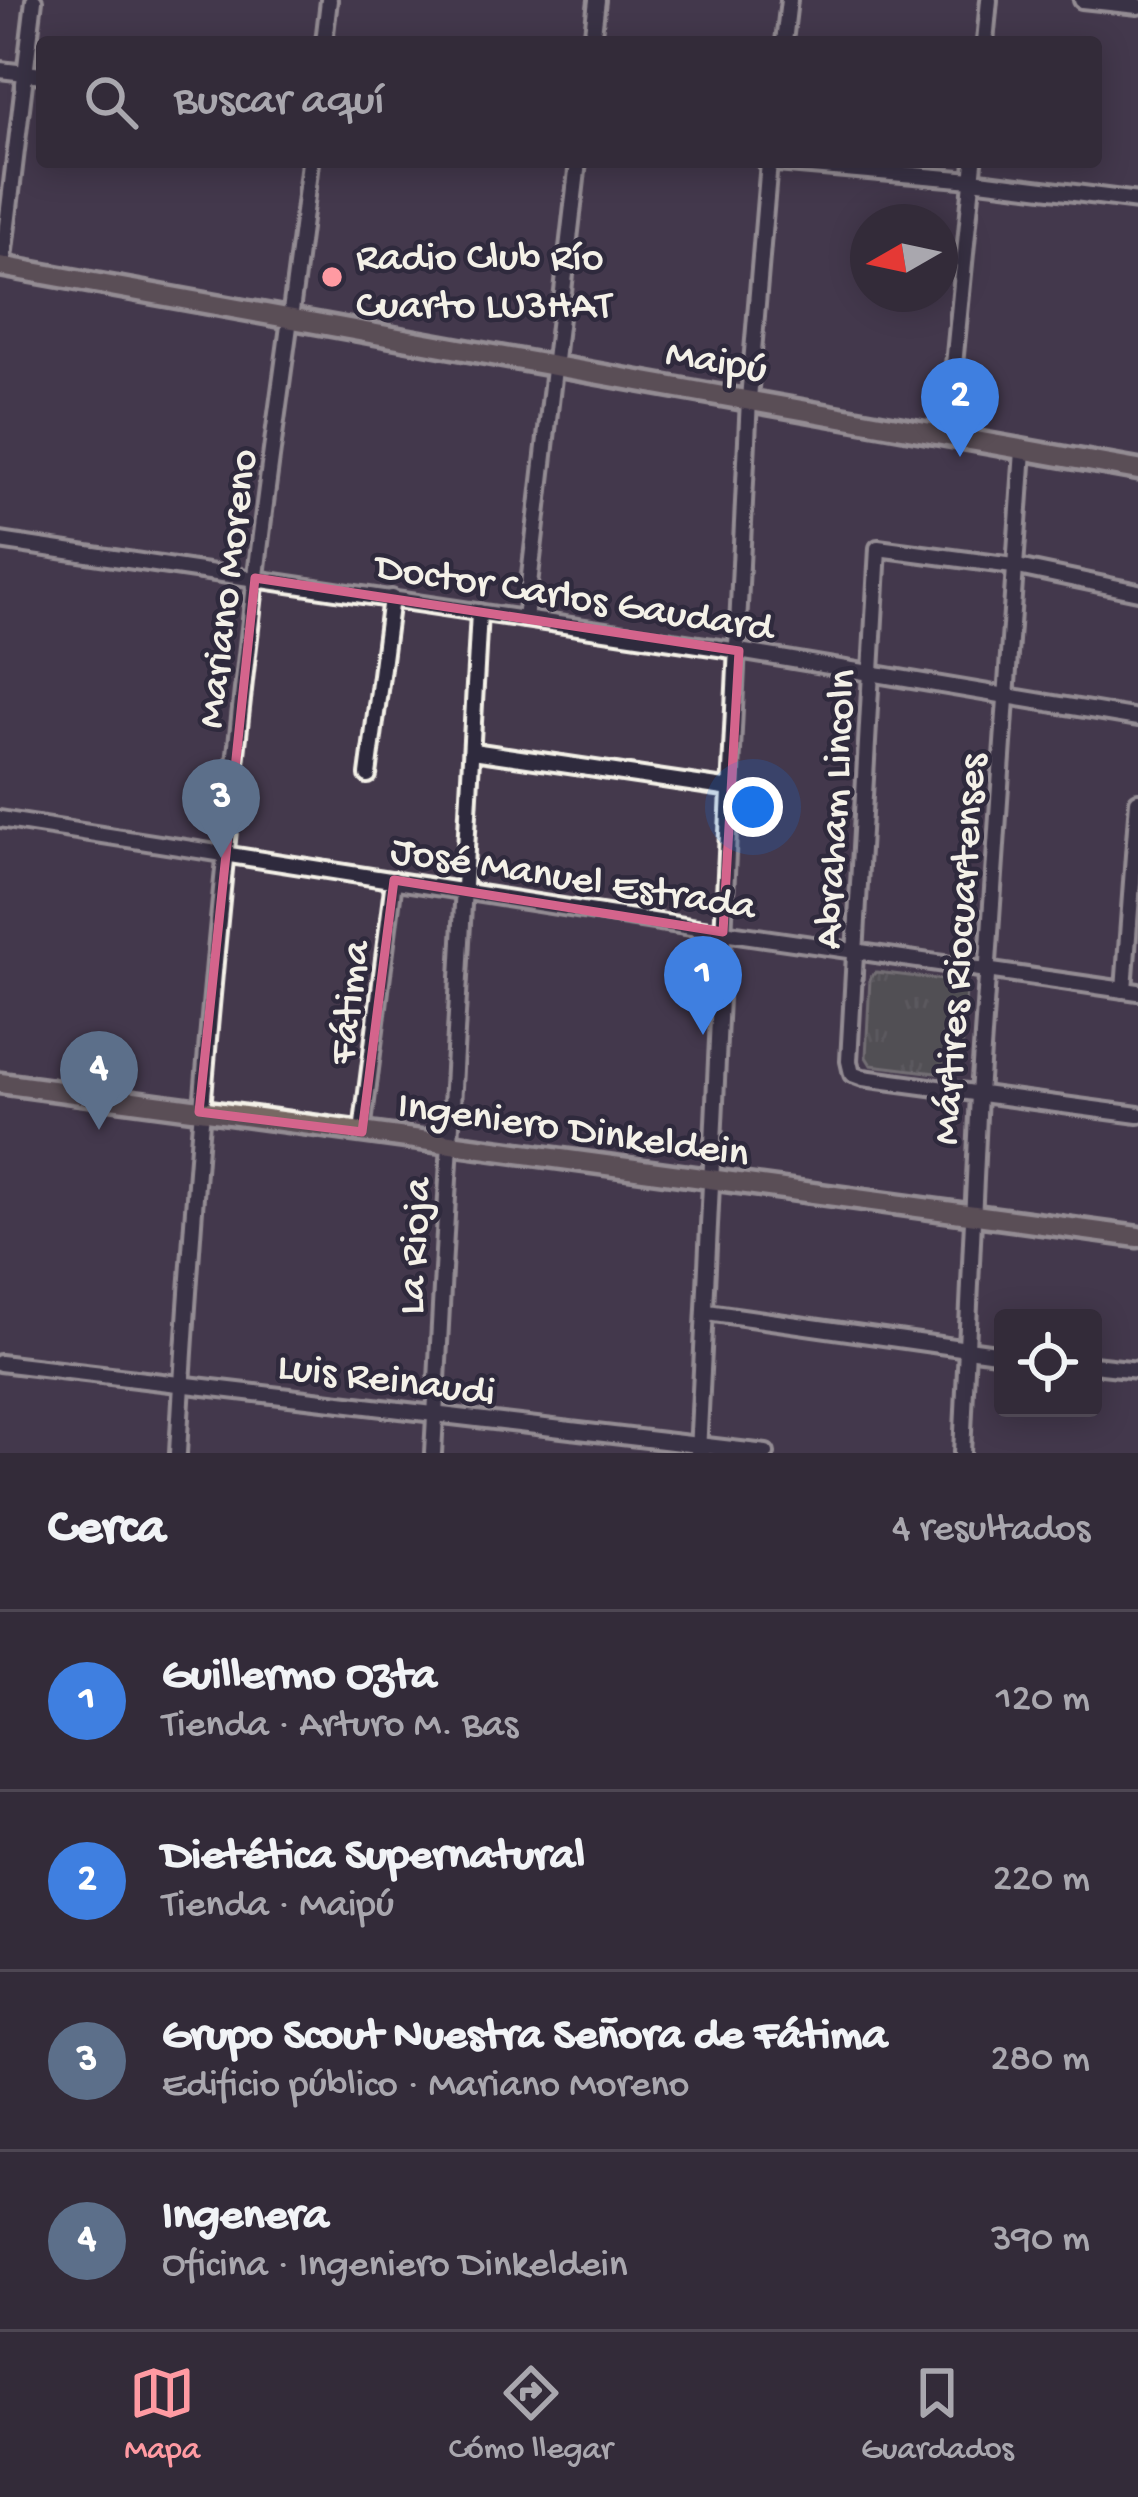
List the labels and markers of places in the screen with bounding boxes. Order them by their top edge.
place label: Radio Club Río Cuarto LU3HAT [356,236,614,333]
marker: Radio Club Río Cuarto LU3HAT [319,264,345,290]
pin: 2 [921,358,999,457]
pin: 3 [182,759,260,858]
pin: 1 [664,936,742,1035]
pin: 4 [60,1031,138,1130]

